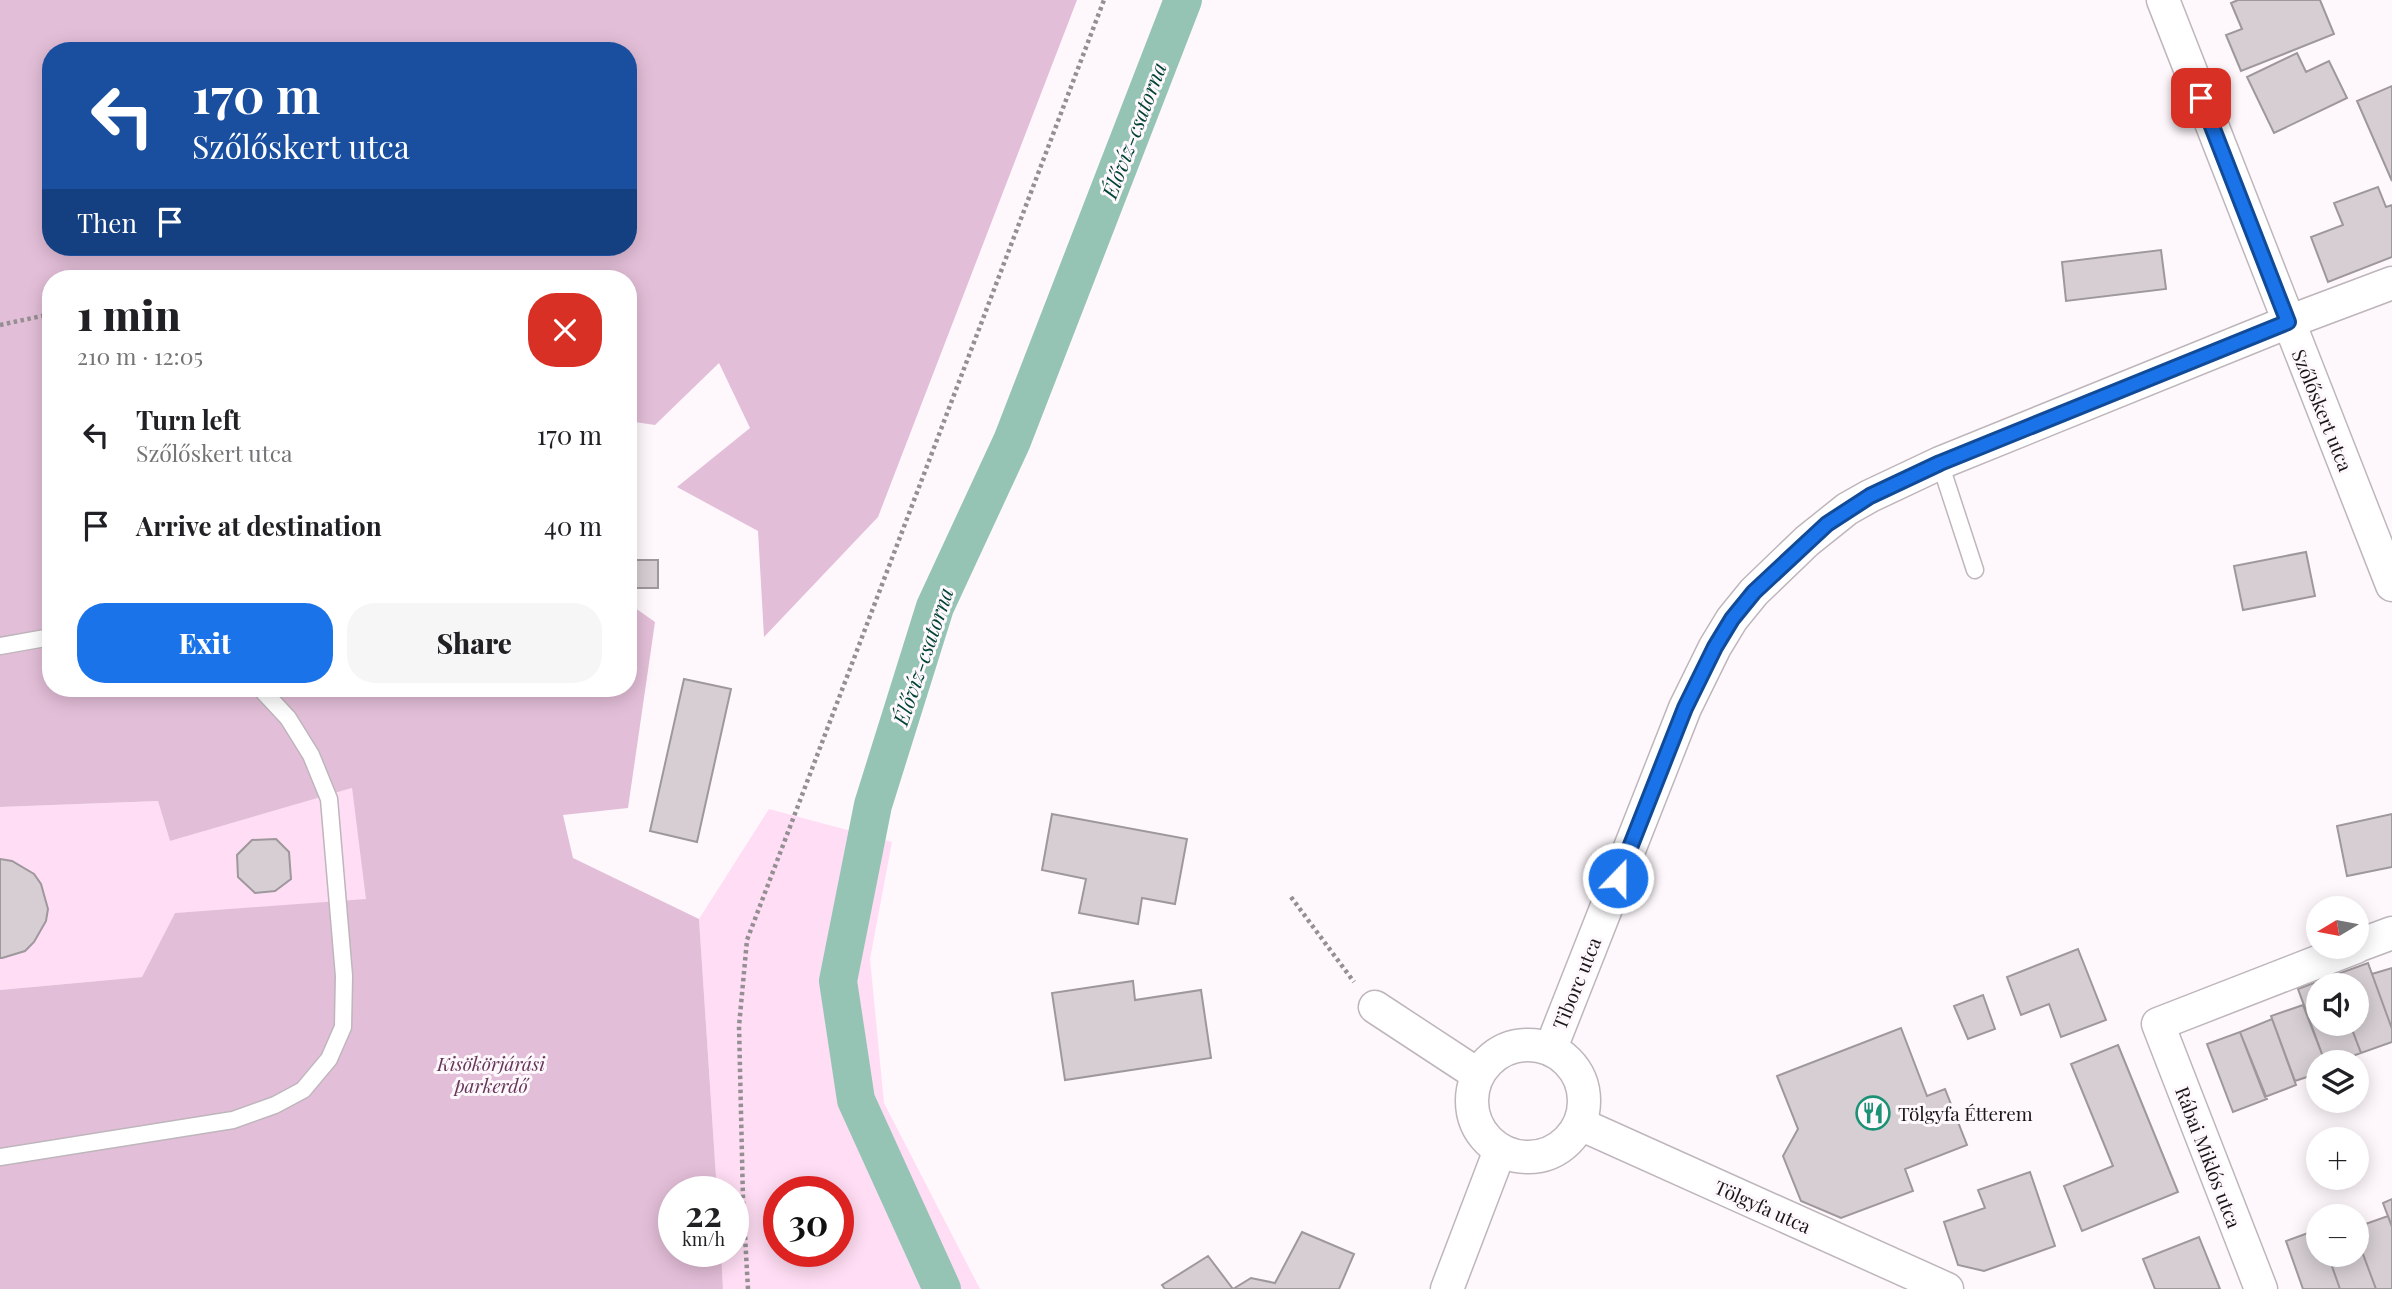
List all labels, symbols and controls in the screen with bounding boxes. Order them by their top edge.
water label: Élővíz-csatorna [1094,58,1172,203]
text: 170 m [192,61,320,126]
pin [2171,68,2231,128]
icon: left [77,70,168,161]
icon: arrive [2182,79,2220,117]
text: Szőlőskert utca [192,124,410,167]
icon: arrive [151,203,189,241]
text: Then [77,205,137,240]
text: 1 min [77,286,181,342]
button: close [528,293,602,367]
text: 210 m · 12:05 [77,340,203,371]
street label: Szőlőskert utca [2287,345,2359,475]
text: Turn left [136,402,241,437]
icon: left [77,416,115,454]
text: 170 m [537,417,602,452]
text: Szőlőskert utca [136,437,292,468]
icon: arrive [77,507,115,545]
text: Arrive at destination [136,508,382,543]
text: 40 m [544,508,602,543]
water label: Élővíz-csatorna [885,583,959,729]
button: Exit [77,603,333,683]
button: Share [347,603,602,683]
position arrow [1581,841,1655,915]
north arrow [2306,896,2370,959]
map controls [2306,896,2369,1267]
street label: Tiborc utca [1546,933,1606,1033]
button: sound [2306,973,2369,1036]
park label: Kisökörjárási parkerdő [436,1050,546,1098]
button: layers [2306,1050,2369,1113]
street label: Rábai Miklós utca [2170,1083,2248,1232]
restaurant icon: Tölgyfa Étterem [1854,1094,1892,1132]
place label: Tölgyfa Étterem [1898,1100,2033,1126]
button: + [2306,1127,2369,1190]
street label: Tölgyfa utca [1711,1173,1816,1239]
speed limit sign: 30 [763,1176,854,1267]
text: 22 [685,1189,722,1236]
button: − [2306,1204,2369,1267]
text: km/h [682,1227,725,1251]

